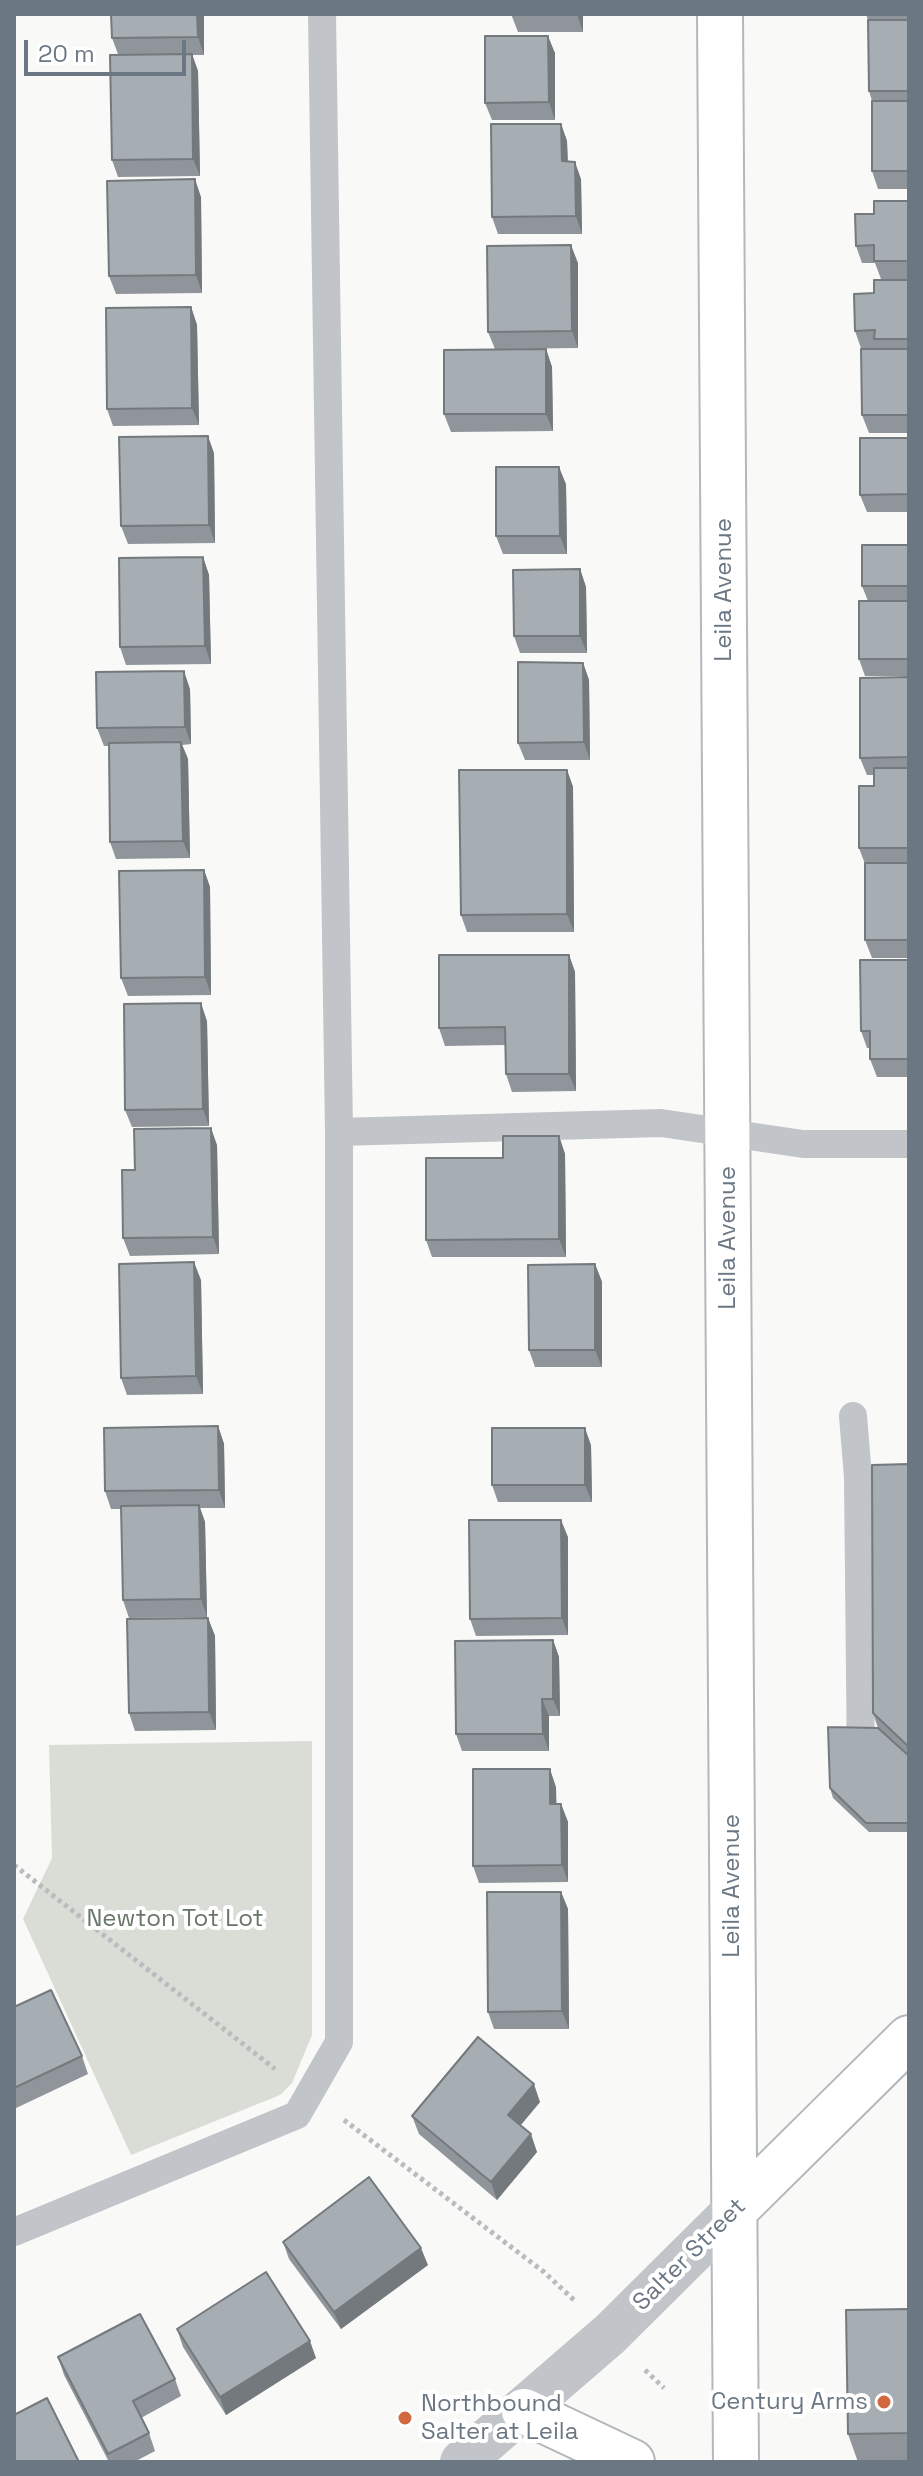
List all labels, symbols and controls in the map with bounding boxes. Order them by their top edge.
scale bar [28,24,190,74]
text: 20 m [38,38,95,69]
street label: Leila Avenue [710,518,738,662]
street label: Leila Avenue [714,1166,742,1310]
street label: Leila Avenue [718,1814,746,1958]
park label: Newton Tot Lot [86,1905,264,1933]
street label: Salter Street [628,2193,752,2317]
place label: Century Arms [711,2388,868,2416]
place label: Northbound Salter at Leila [421,2390,578,2446]
marker: Century Arms [875,2393,893,2411]
marker: Northbound Salter at Leila [396,2409,414,2427]

